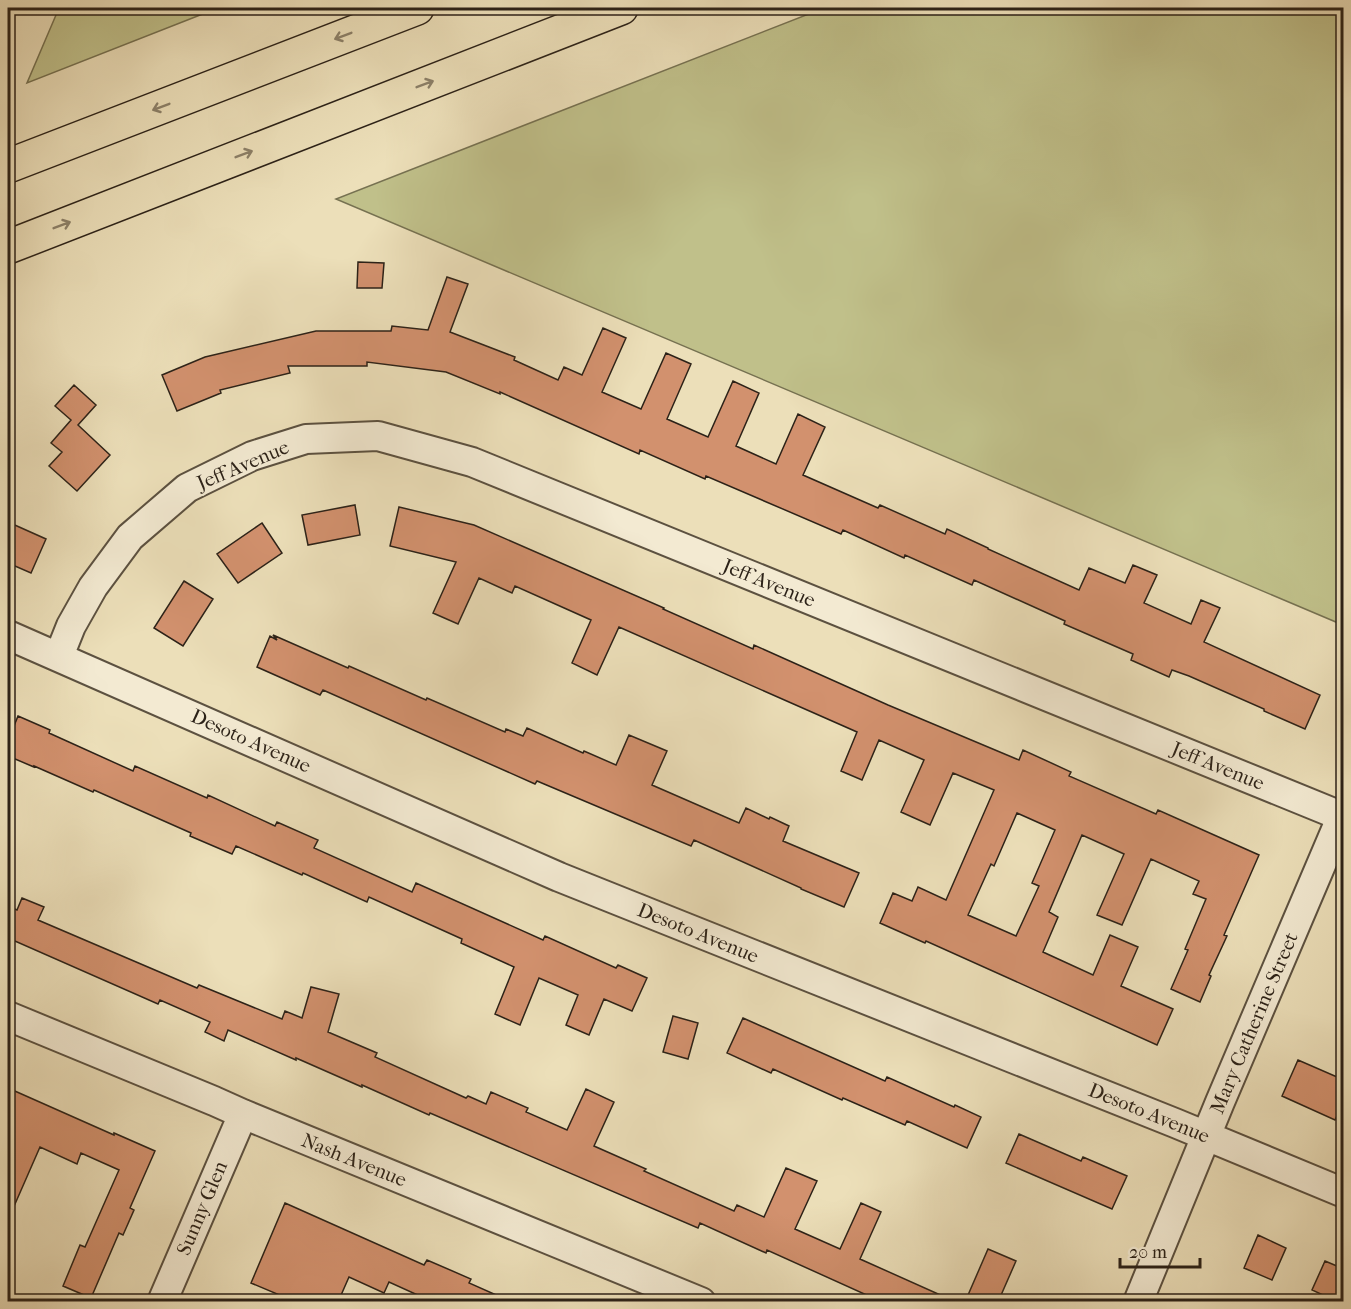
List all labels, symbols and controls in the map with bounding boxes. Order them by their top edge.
one-way arrow [334,31,353,42]
one-way arrow [416,78,434,89]
one-way arrow [152,102,171,113]
one-way arrow [234,148,252,159]
one-way arrow [52,219,71,230]
street label: Jeff Avenue [192,435,293,495]
street label: Jeff Avenue [718,553,819,612]
street label: Desoto Avenue [188,704,315,778]
street label: Jeff Avenue [1167,736,1268,795]
street label: Desoto Avenue [634,898,762,968]
street label: Mary Catherine Street [1205,929,1303,1117]
street label: Desoto Avenue [1085,1078,1213,1148]
street label: Nash Avenue [298,1128,410,1192]
street label: Sunny Glen [172,1157,232,1259]
scale bar [1120,1231,1200,1269]
text: 20 m [1129,1242,1167,1263]

